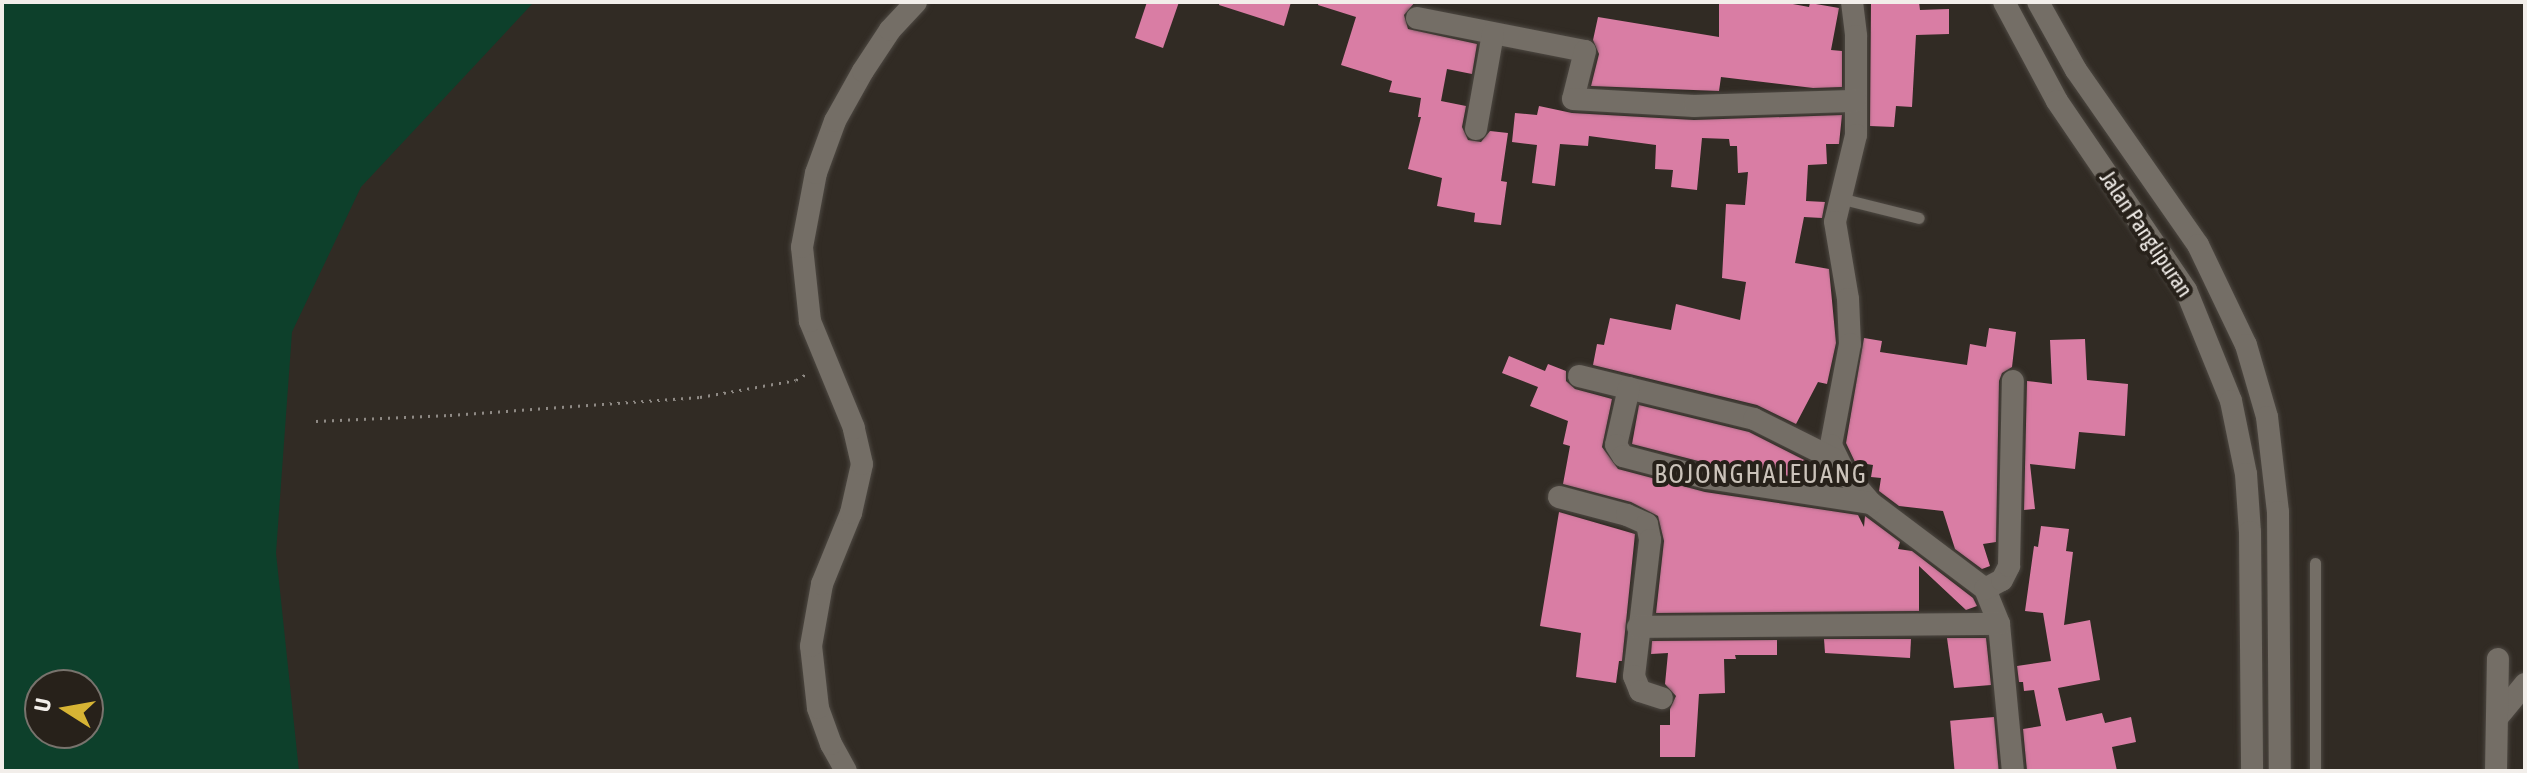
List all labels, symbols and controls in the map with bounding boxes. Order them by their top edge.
street label: Jalan Panglipuran [2094,166,2198,302]
district label: BOJONGHALEUANG [1654,459,1868,491]
north arrow [24,669,104,749]
text: U [28,696,56,714]

